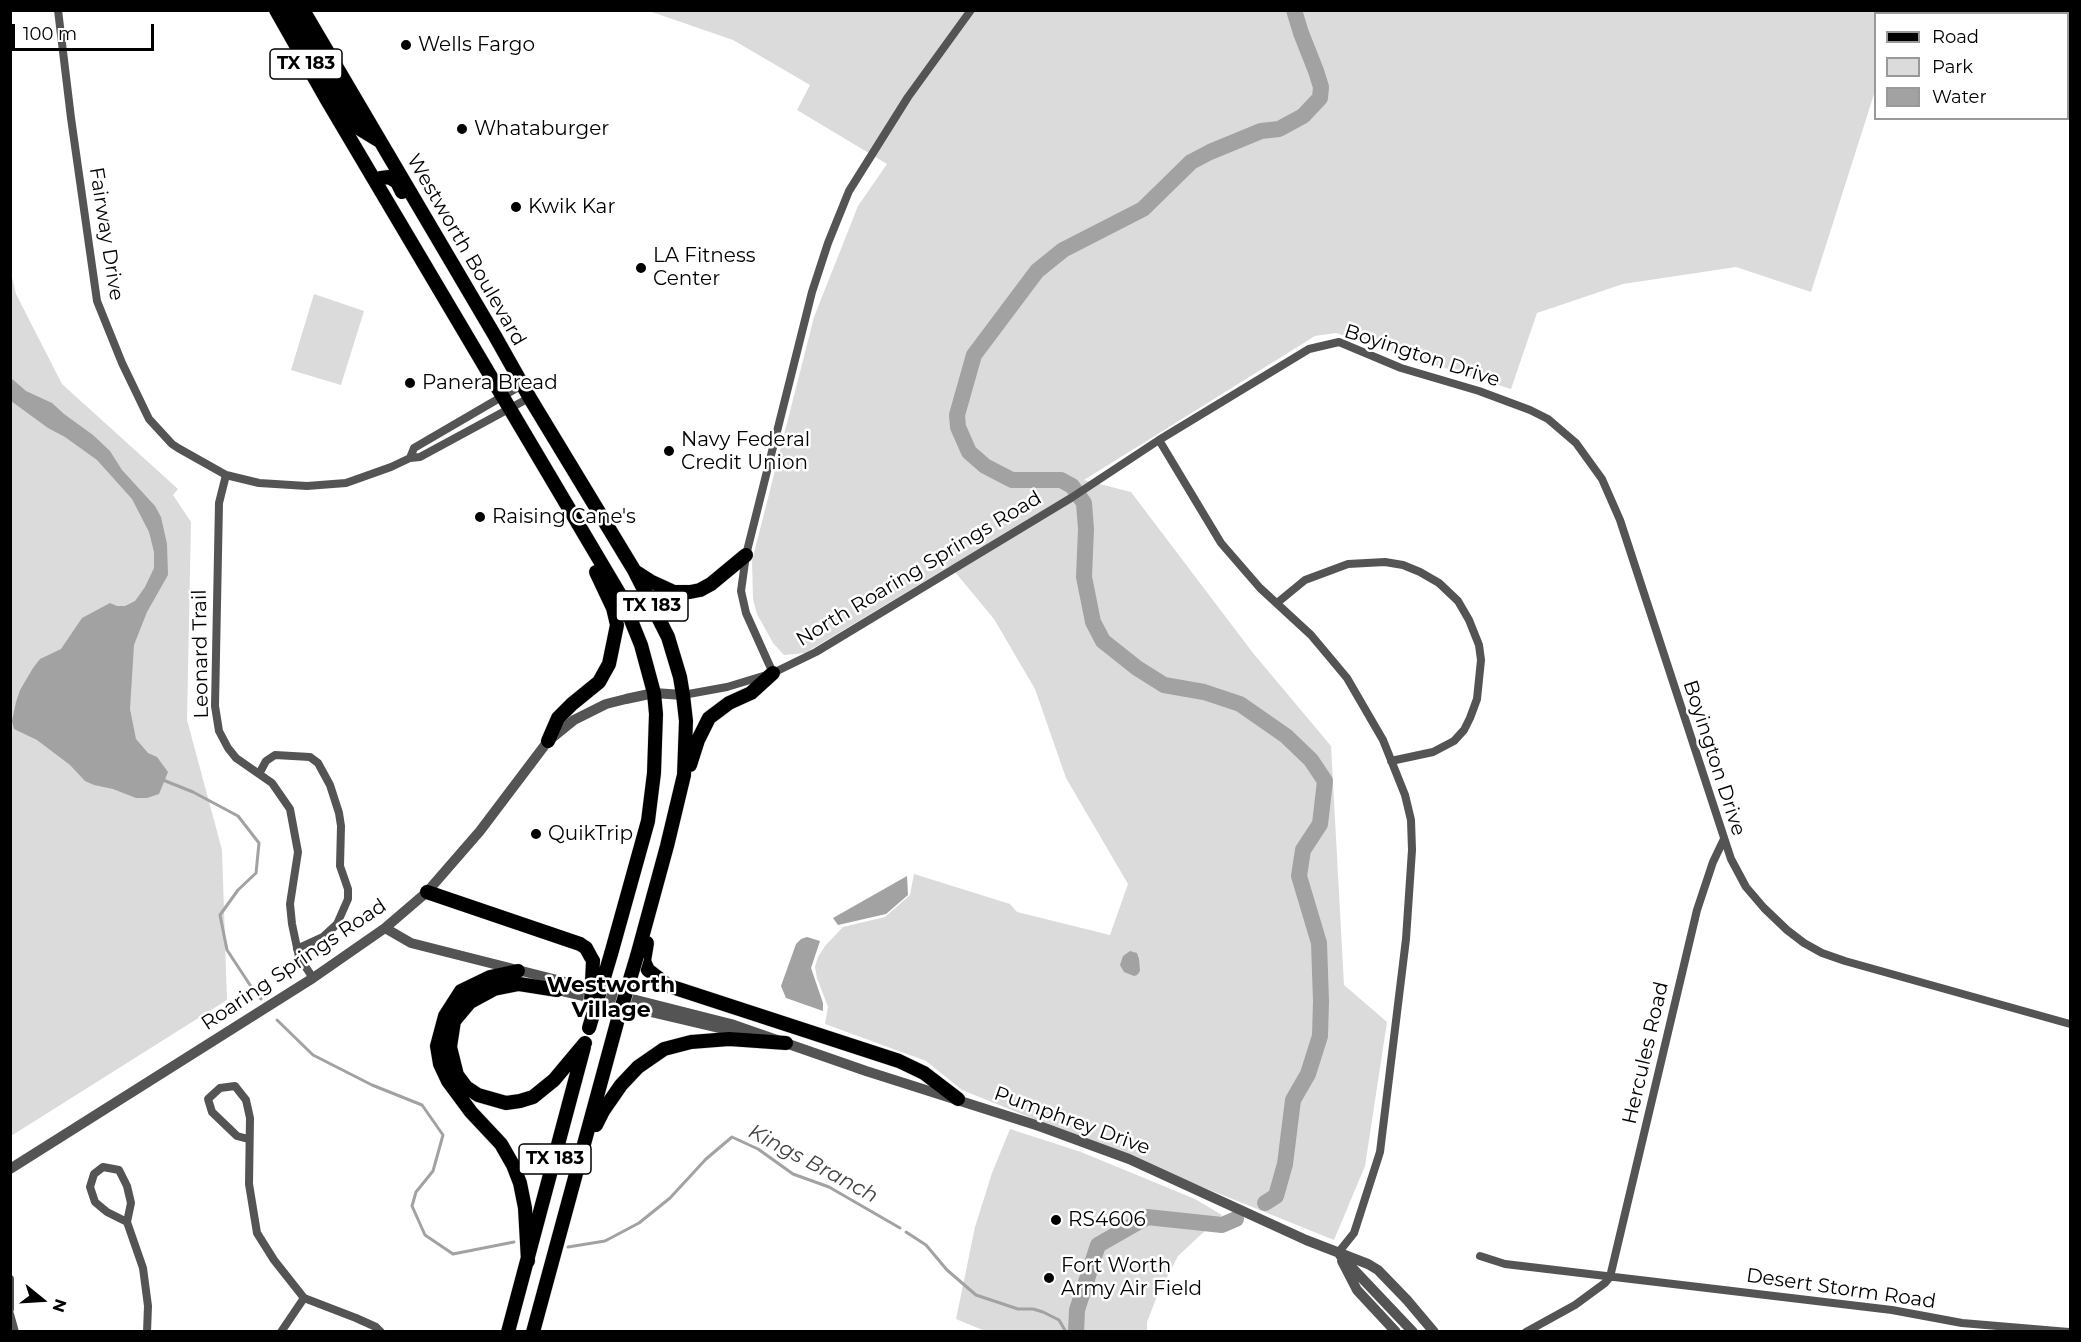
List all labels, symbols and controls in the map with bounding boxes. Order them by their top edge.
scale bar [15,12,158,50]
legend [1874,12,2069,120]
text: 100 m [23,23,77,45]
text: Road [1932,26,1979,48]
place label: Wells Fargo [418,33,535,57]
marker: Wells Fargo [399,38,413,52]
road number: TX 183 [270,49,342,79]
text: Park [1932,56,1973,78]
text: Water [1932,86,1987,108]
place label: Whataburger [474,117,609,141]
marker: Whataburger [455,122,469,136]
street label: Westworth Boulevard [401,150,531,350]
street label: Fairway Drive [84,166,128,302]
place label: Kwik Kar [528,195,615,219]
marker: Kwik Kar [509,200,523,214]
place label: LA Fitness Center [653,244,755,291]
marker: LA Fitness Center [634,261,648,275]
street label: Boyington Drive [1341,320,1503,392]
place label: Panera Bread [422,371,558,395]
marker: Panera Bread [403,376,417,390]
place label: Navy Federal Credit Union [681,428,810,475]
marker: Navy Federal Credit Union [662,444,676,458]
street label: North Roaring Springs Road [792,486,1046,652]
place label: Raising Cane's [492,505,636,529]
marker: Raising Cane's [473,510,487,524]
street label: Leonard Trail [188,589,214,719]
road number: TX 183 [616,591,688,621]
street label: Boyington Drive [1678,677,1750,839]
place label: QuikTrip [548,822,633,846]
marker: QuikTrip [529,827,543,841]
street label: Roaring Springs Road [197,894,391,1036]
district label: Westworth Village [547,973,675,1024]
street label: Hercules Road [1618,979,1674,1127]
street label: Pumphrey Drive [991,1082,1153,1160]
water label: Kings Branch [744,1119,882,1209]
road number: TX 183 [519,1144,591,1174]
place label: RS4606 [1068,1208,1146,1232]
marker: RS4606 [1049,1213,1063,1227]
place label: Fort Worth Army Air Field [1061,1254,1202,1301]
street label: Desert Storm Road [1745,1264,1937,1314]
north arrow [12,1270,72,1330]
marker: Fort Worth Army Air Field [1042,1271,1056,1285]
text: N [49,1297,71,1315]

